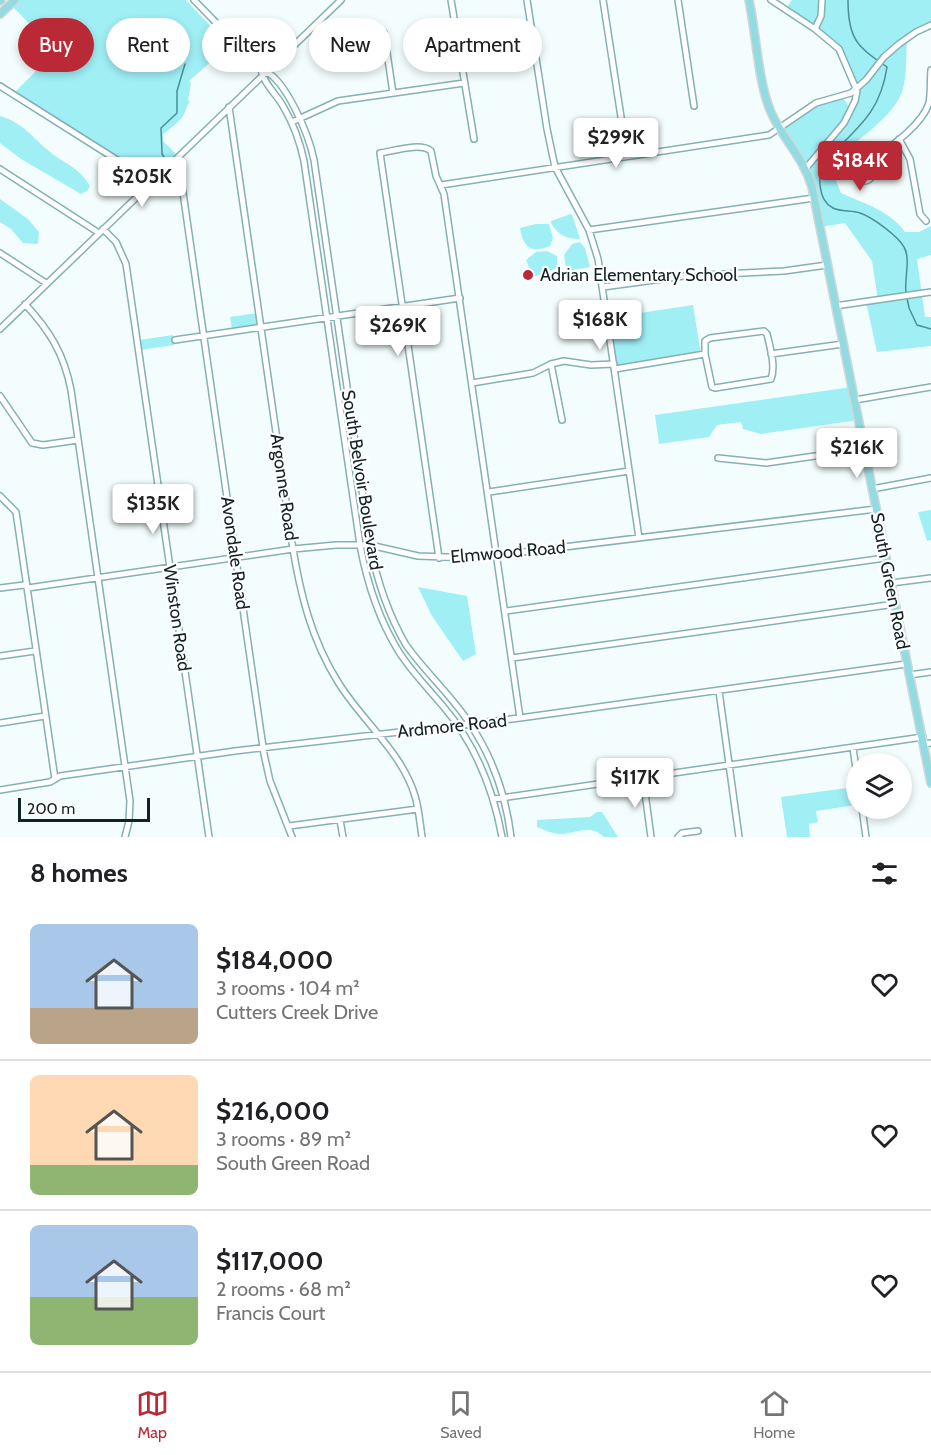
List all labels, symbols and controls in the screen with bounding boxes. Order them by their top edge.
chip: Buy [18,18,94,72]
chip: Rent [106,18,190,72]
chip: Filters [202,18,297,72]
chip: New [309,18,391,72]
chip: Apartment [403,18,542,72]
pin: $299K [574,118,658,169]
text: $299K [587,125,645,149]
pin: $184K [818,141,902,192]
text: $184K [832,148,888,172]
pin: $205K [100,157,184,208]
text: $205K [112,164,172,188]
place label: Adrian Elementary School [540,264,738,286]
marker: Adrian Elementary School [521,268,535,282]
pin: $168K [558,300,642,351]
pin: $269K [356,306,440,357]
text: $168K [573,307,627,331]
text: $269K [369,313,427,337]
street label: South Belvoir Boulevard [337,388,387,572]
pin: $216K [815,428,899,479]
street label: Argonne Road [266,432,302,542]
text: $216K [830,435,884,459]
pin: $135K [111,484,195,535]
text: $135K [126,491,180,515]
street label: Avondale Road [216,495,254,611]
street label: South Green Road [866,511,914,651]
street label: Elmwood Road [449,536,567,568]
street label: Winston Road [159,563,195,673]
street label: Ardmore Road [396,709,508,743]
map controls [846,753,912,819]
button: layers [846,753,912,819]
pin: $117K [593,758,677,809]
text: $117K [610,765,660,789]
scale bar [18,795,150,822]
text: 200 m [27,799,75,818]
text: 8 homes [30,857,128,889]
icon: filters [868,857,901,890]
text: $184,000 [216,944,333,976]
icon: home [78,948,150,1020]
icon: heart [868,968,901,1001]
text: 3 rooms · 104 m² [216,976,360,1000]
text: Cutters Creek Drive [216,1000,378,1024]
text: $216,000 [216,1095,330,1127]
icon: home [78,1099,150,1171]
icon: heart [868,1119,901,1152]
text: 3 rooms · 89 m² [216,1127,351,1151]
text: South Green Road [216,1151,370,1175]
text: $117,000 [216,1245,323,1277]
icon: home [78,1249,150,1321]
icon: heart [868,1269,901,1302]
text: 2 rooms · 68 m² [216,1277,351,1301]
text: Francis Court [216,1301,325,1325]
tab: Map [136,1387,169,1442]
tab: Saved [440,1387,482,1442]
tab: Home [753,1387,795,1442]

